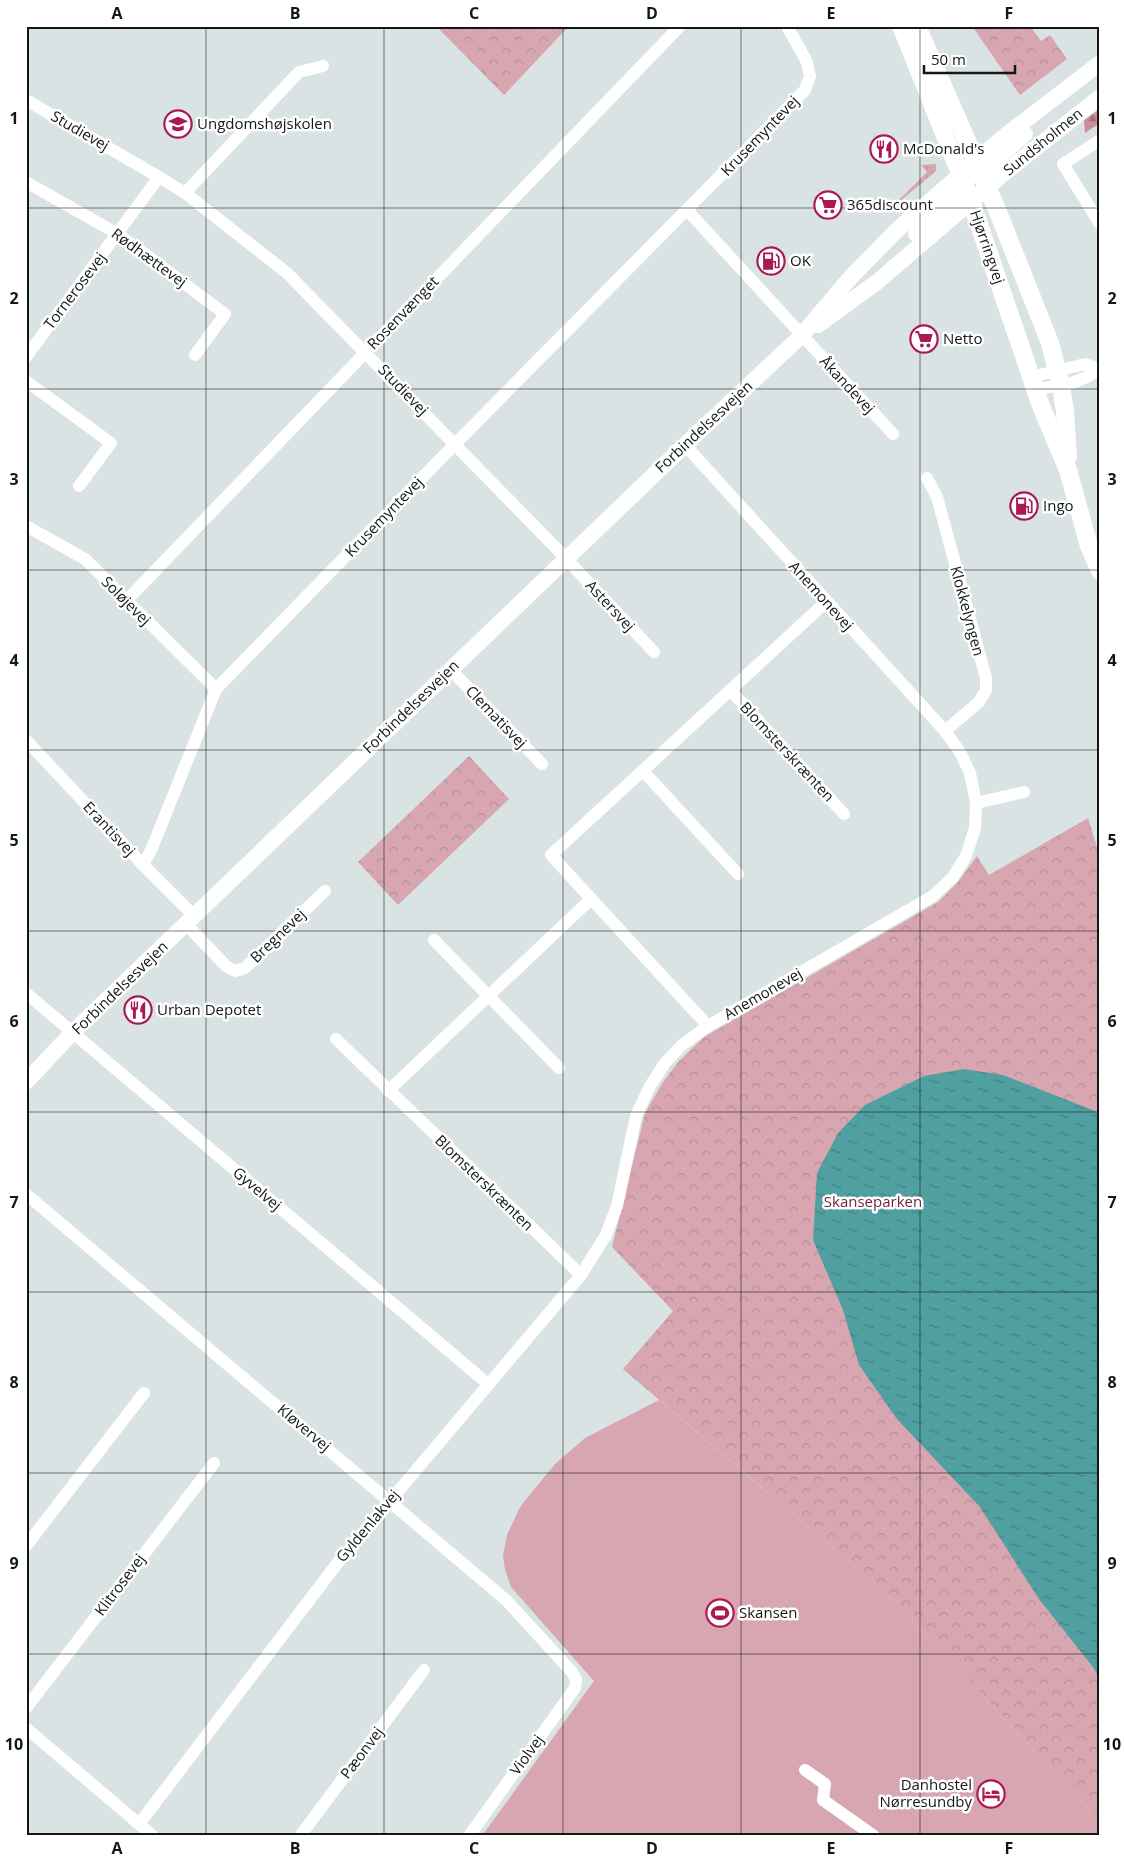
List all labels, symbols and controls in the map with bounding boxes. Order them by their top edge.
text: A [111,2,123,24]
text: B [290,2,300,24]
text: C [469,2,479,24]
text: D [646,2,658,24]
text: E [827,2,836,24]
text: F [1005,2,1013,24]
scale bar [924,42,1015,74]
text: 50 m [931,49,966,69]
street label: Krusemyntevej [716,91,803,180]
street label: Sundsholmen [999,103,1086,179]
street label: Studievej [48,106,113,155]
text: 1 [9,107,19,129]
text: 1 [1107,107,1117,129]
school or university icon: Ungdomshøjskolen [163,109,193,139]
place label: Ungdomshøjskolen [197,113,332,133]
restaurant icon: McDonald's [869,134,899,164]
place label: McDonald's [903,138,985,158]
supermarket icon: 365discount [813,190,843,220]
place label: 365discount [847,194,933,214]
street label: Hjørringvej [966,207,1010,286]
street label: Rødhættevej [108,223,191,291]
fuel station icon: OK [756,246,786,276]
street label: Tornerosevej [39,248,110,333]
place label: OK [790,250,812,270]
street label: Rosenvænget [362,271,442,353]
text: 2 [9,287,19,309]
text: 2 [1107,287,1117,309]
supermarket icon: Netto [909,324,939,354]
place label: Netto [943,328,982,348]
street label: Åkandevej [816,351,880,418]
street label: Studievej [374,359,433,419]
street label: Forbindelsesvejen [650,376,756,477]
text: 3 [9,468,19,490]
text: 3 [1107,468,1117,490]
street label: Krusemyntevej [340,472,427,561]
fuel station icon: Ingo [1009,491,1039,521]
place label: Ingo [1043,495,1074,515]
street label: Anemonevej [785,556,858,634]
street label: Klokkelyngen [946,564,990,658]
street label: Soløjevej [98,571,156,629]
street label: Astersvej [582,575,640,635]
text: 4 [9,649,19,671]
text: 4 [1107,649,1117,671]
street label: Forbindelsesvejen [358,655,463,757]
street label: Clematisvej [462,681,532,752]
street label: Blomsterskrænten [736,697,839,806]
street label: Erantisvej [79,797,140,860]
text: 5 [9,829,19,851]
text: 5 [1107,829,1117,851]
street label: Bregnevej [245,904,309,967]
street label: Forbindelsesvejen [67,936,172,1038]
street label: Anemonevej [720,963,805,1024]
restaurant icon: Urban Depotet [123,995,153,1025]
place label: Urban Depotet [157,999,261,1019]
text: 6 [9,1010,19,1032]
text: 6 [1107,1010,1117,1032]
street label: Blomsterskrænten [431,1130,538,1235]
street label: Gyvelvej [229,1162,286,1214]
text: 7 [9,1191,19,1213]
park label: Skanseparken [824,1191,922,1211]
text: 7 [1107,1191,1117,1213]
text: 8 [9,1371,19,1393]
text: 8 [1107,1371,1117,1393]
street label: Kløvervej [274,1399,335,1455]
street label: Gyldenlakvej [331,1485,403,1566]
street label: Klitrosevej [89,1549,149,1619]
text: 9 [9,1552,19,1574]
text: 9 [1107,1552,1117,1574]
sports icon: Skansen [705,1598,735,1628]
place label: Skansen [739,1602,797,1622]
street label: Pæonvej [335,1722,387,1782]
street label: Violvej [505,1730,548,1779]
text: 10 [5,1733,23,1755]
text: 10 [1103,1733,1121,1755]
place label: Danhostel Nørresundby [880,1774,972,1811]
hotel icon: Danhostel Nørresundby [976,1779,1006,1809]
text: A [111,1837,123,1859]
text: B [290,1837,300,1859]
text: C [469,1837,479,1859]
text: D [646,1837,658,1859]
text: E [827,1837,836,1859]
text: F [1005,1837,1013,1859]

